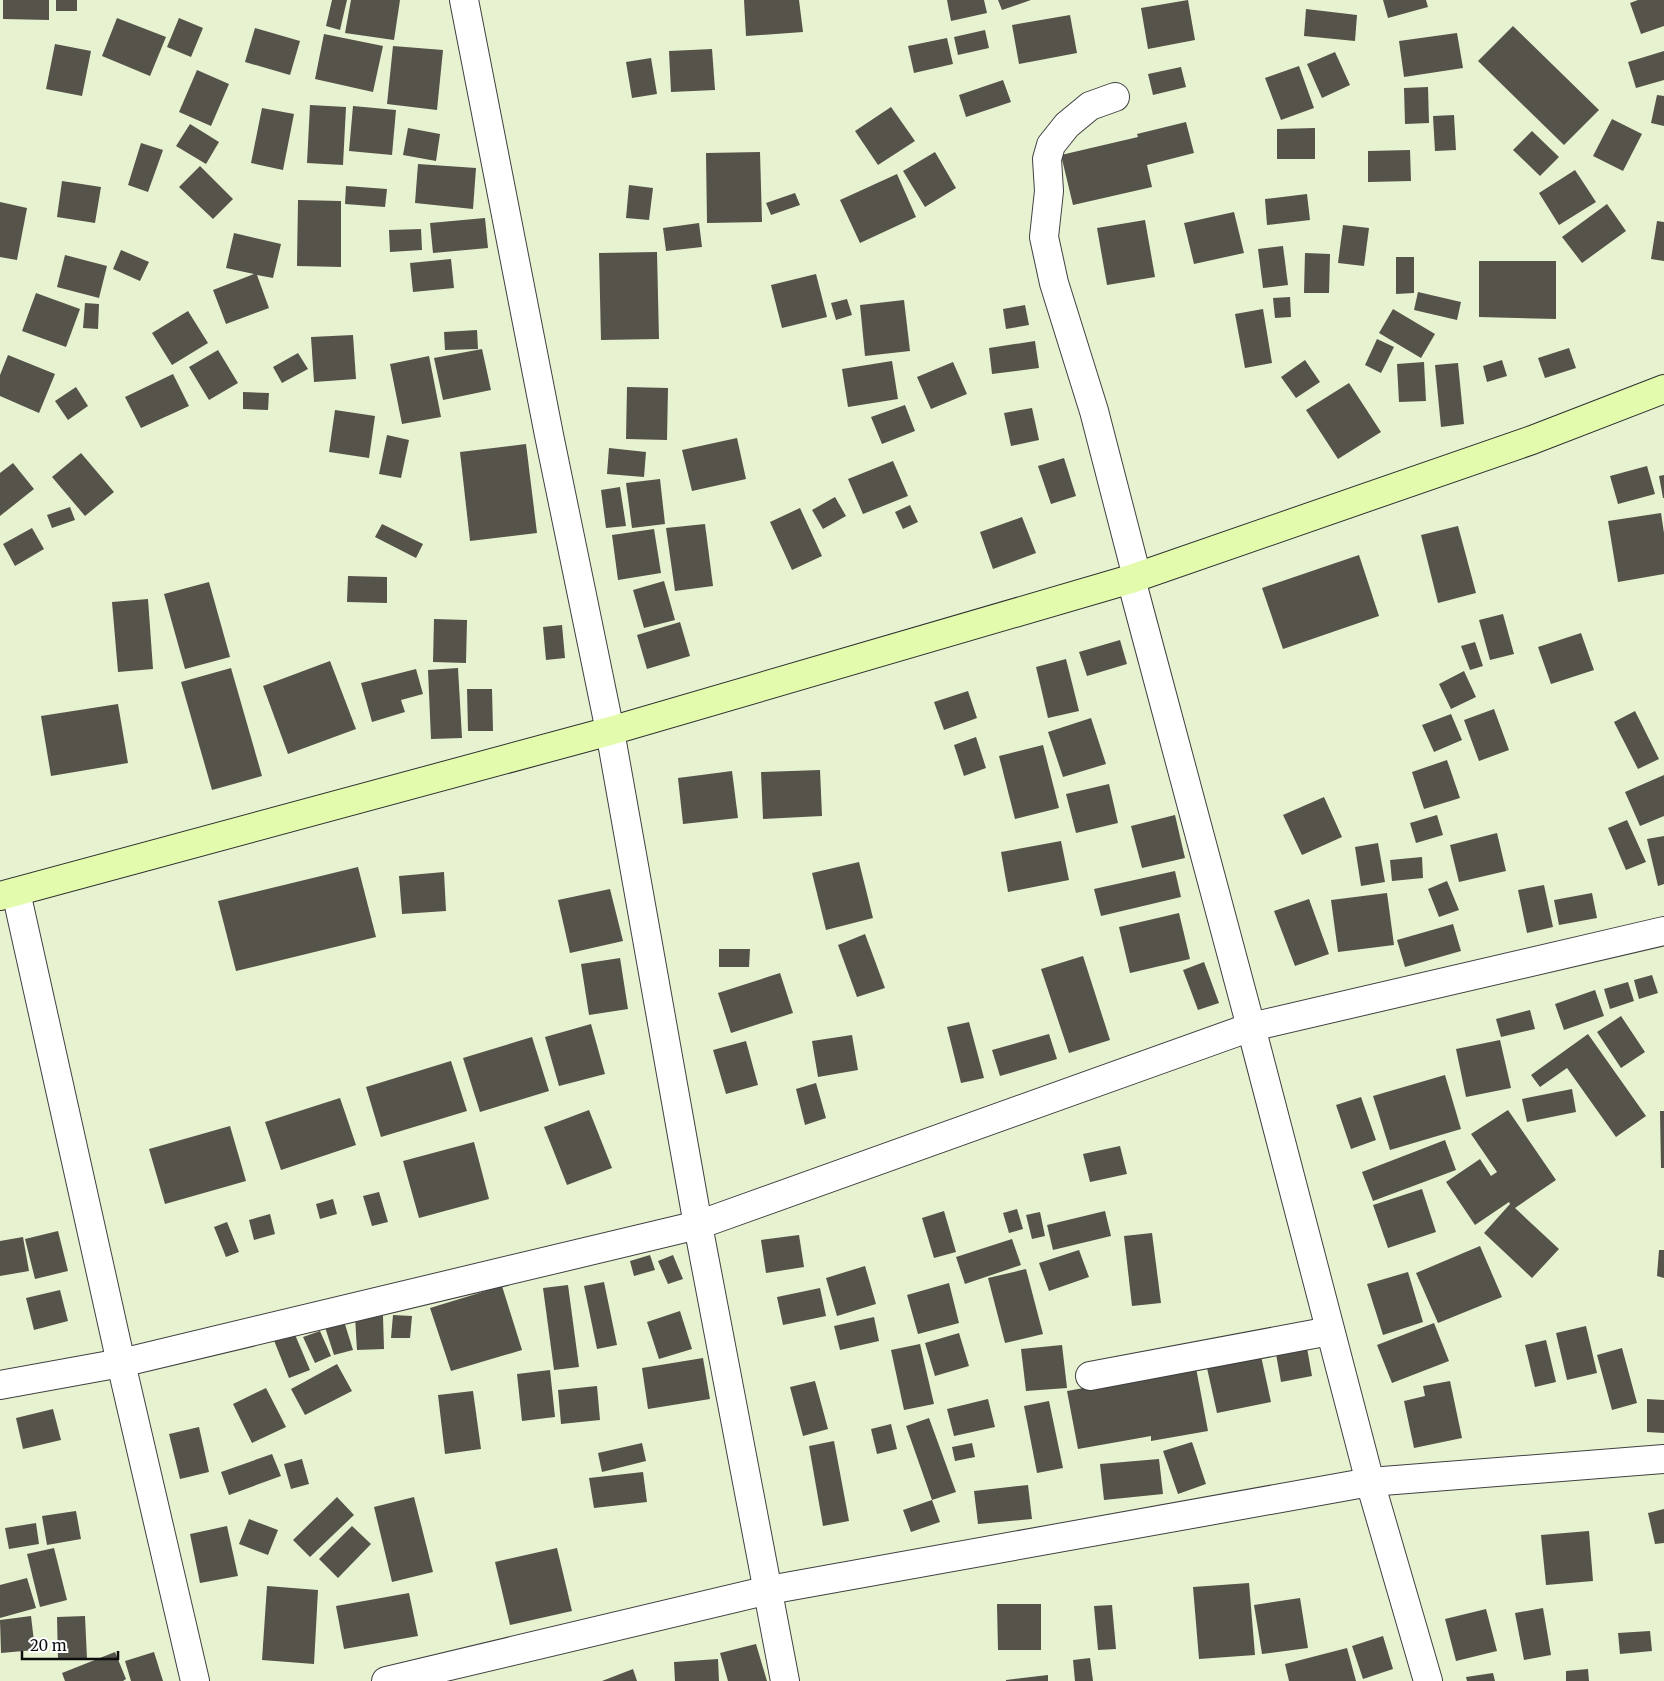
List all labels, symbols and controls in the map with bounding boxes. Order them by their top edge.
scale bar [22,1628,119,1660]
text: 20 m [30,1636,67,1655]

